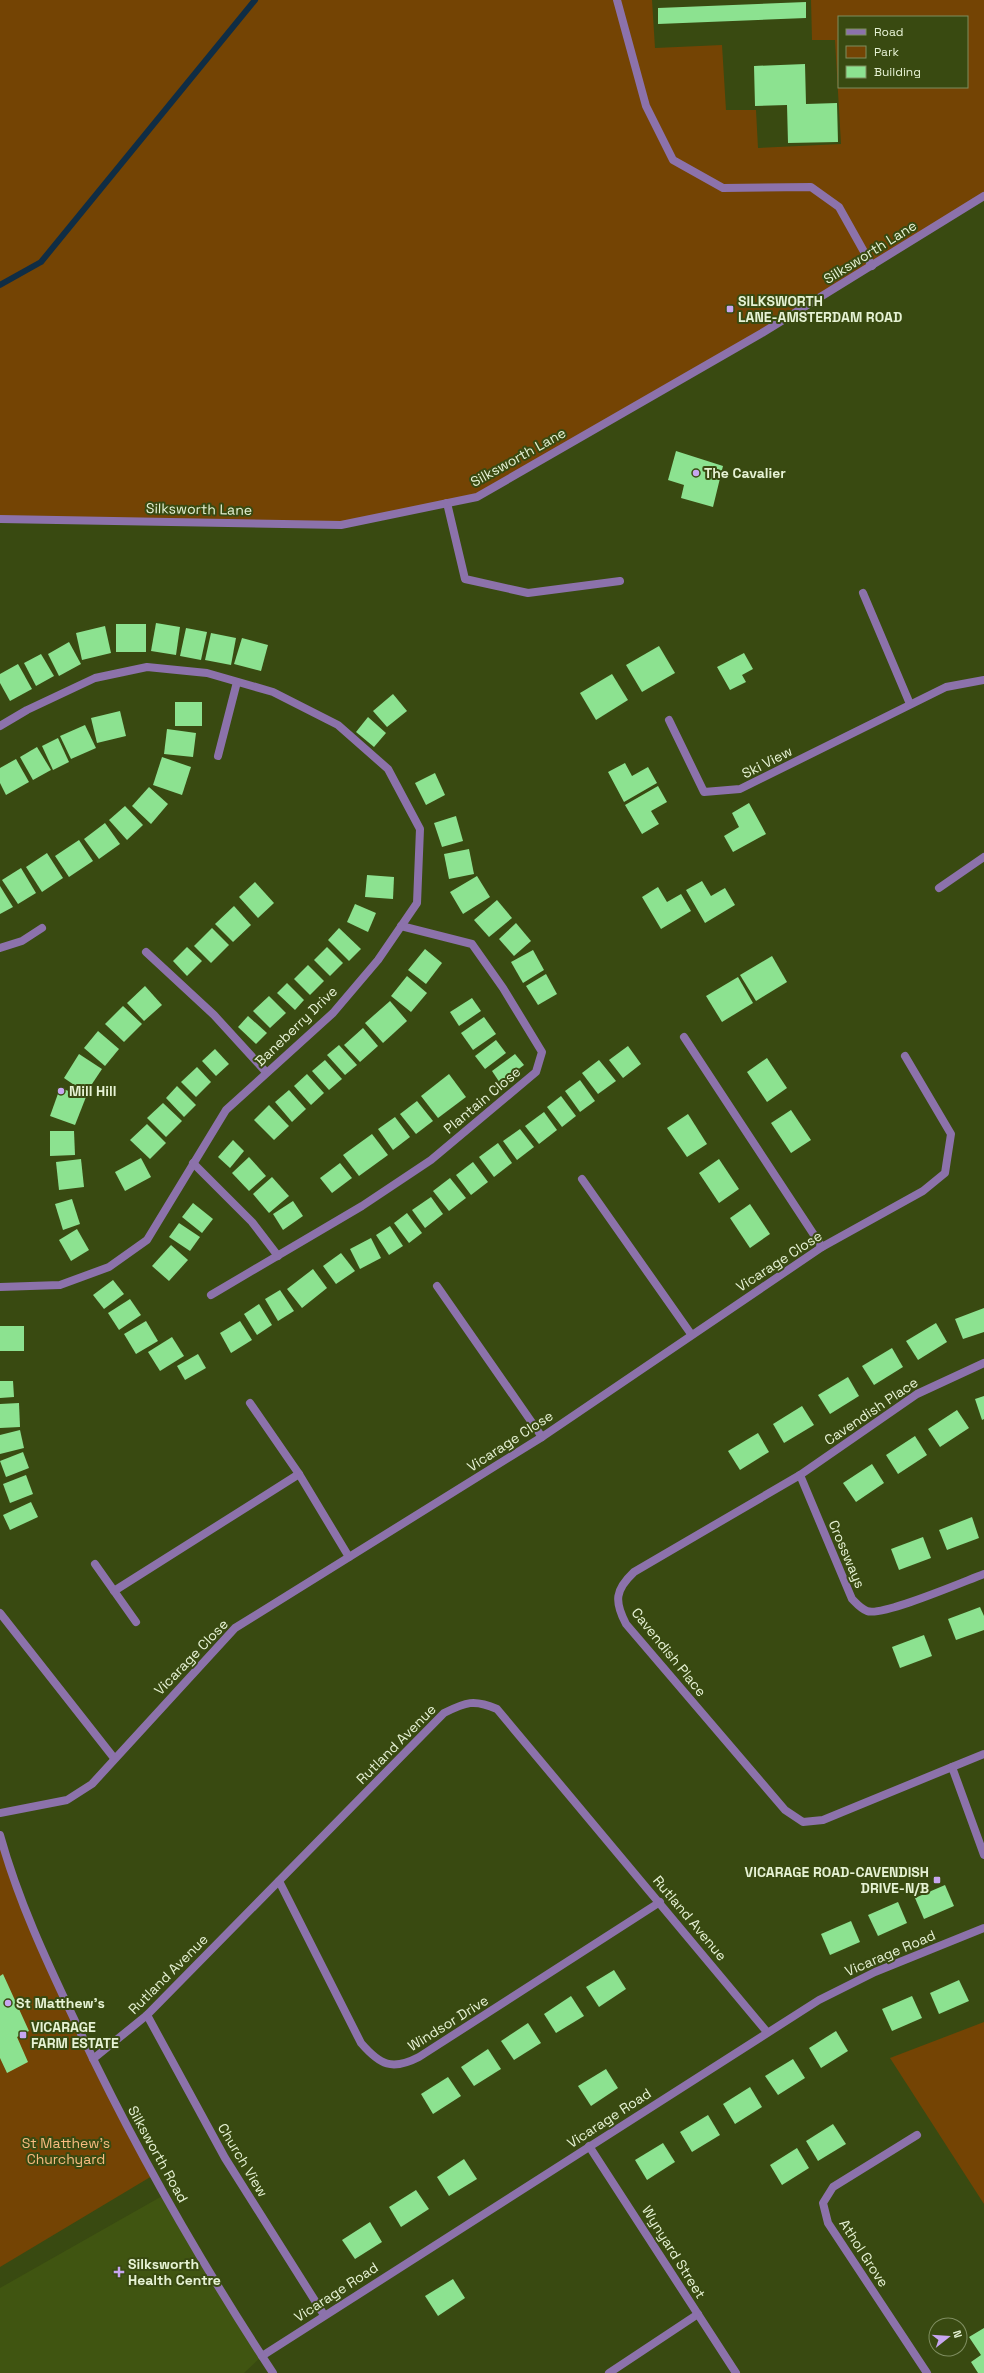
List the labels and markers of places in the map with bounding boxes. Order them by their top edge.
place label: SILKSWORTH LANE-AMSTERDAM ROAD [738,292,902,326]
marker: SILKSWORTH LANE-AMSTERDAM ROAD [725,304,735,314]
place label: The Cavalier [704,464,786,482]
marker: The Cavalier [691,468,701,478]
place label: Mill Hill [69,1082,116,1100]
marker: Mill Hill [56,1086,66,1096]
place label: VICARAGE ROAD-CAVENDISH DRIVE-N/B [745,1863,929,1897]
marker: VICARAGE ROAD-CAVENDISH DRIVE-N/B [932,1875,942,1885]
place label: St Matthew's [16,1994,105,2012]
marker: St Matthew's [3,1998,13,2008]
place label: VICARAGE FARM ESTATE [31,2018,119,2052]
marker: VICARAGE FARM ESTATE [18,2030,28,2040]
place label: Silksworth Health Centre [128,2255,221,2289]
marker: Silksworth Health Centre [113,2266,125,2278]

